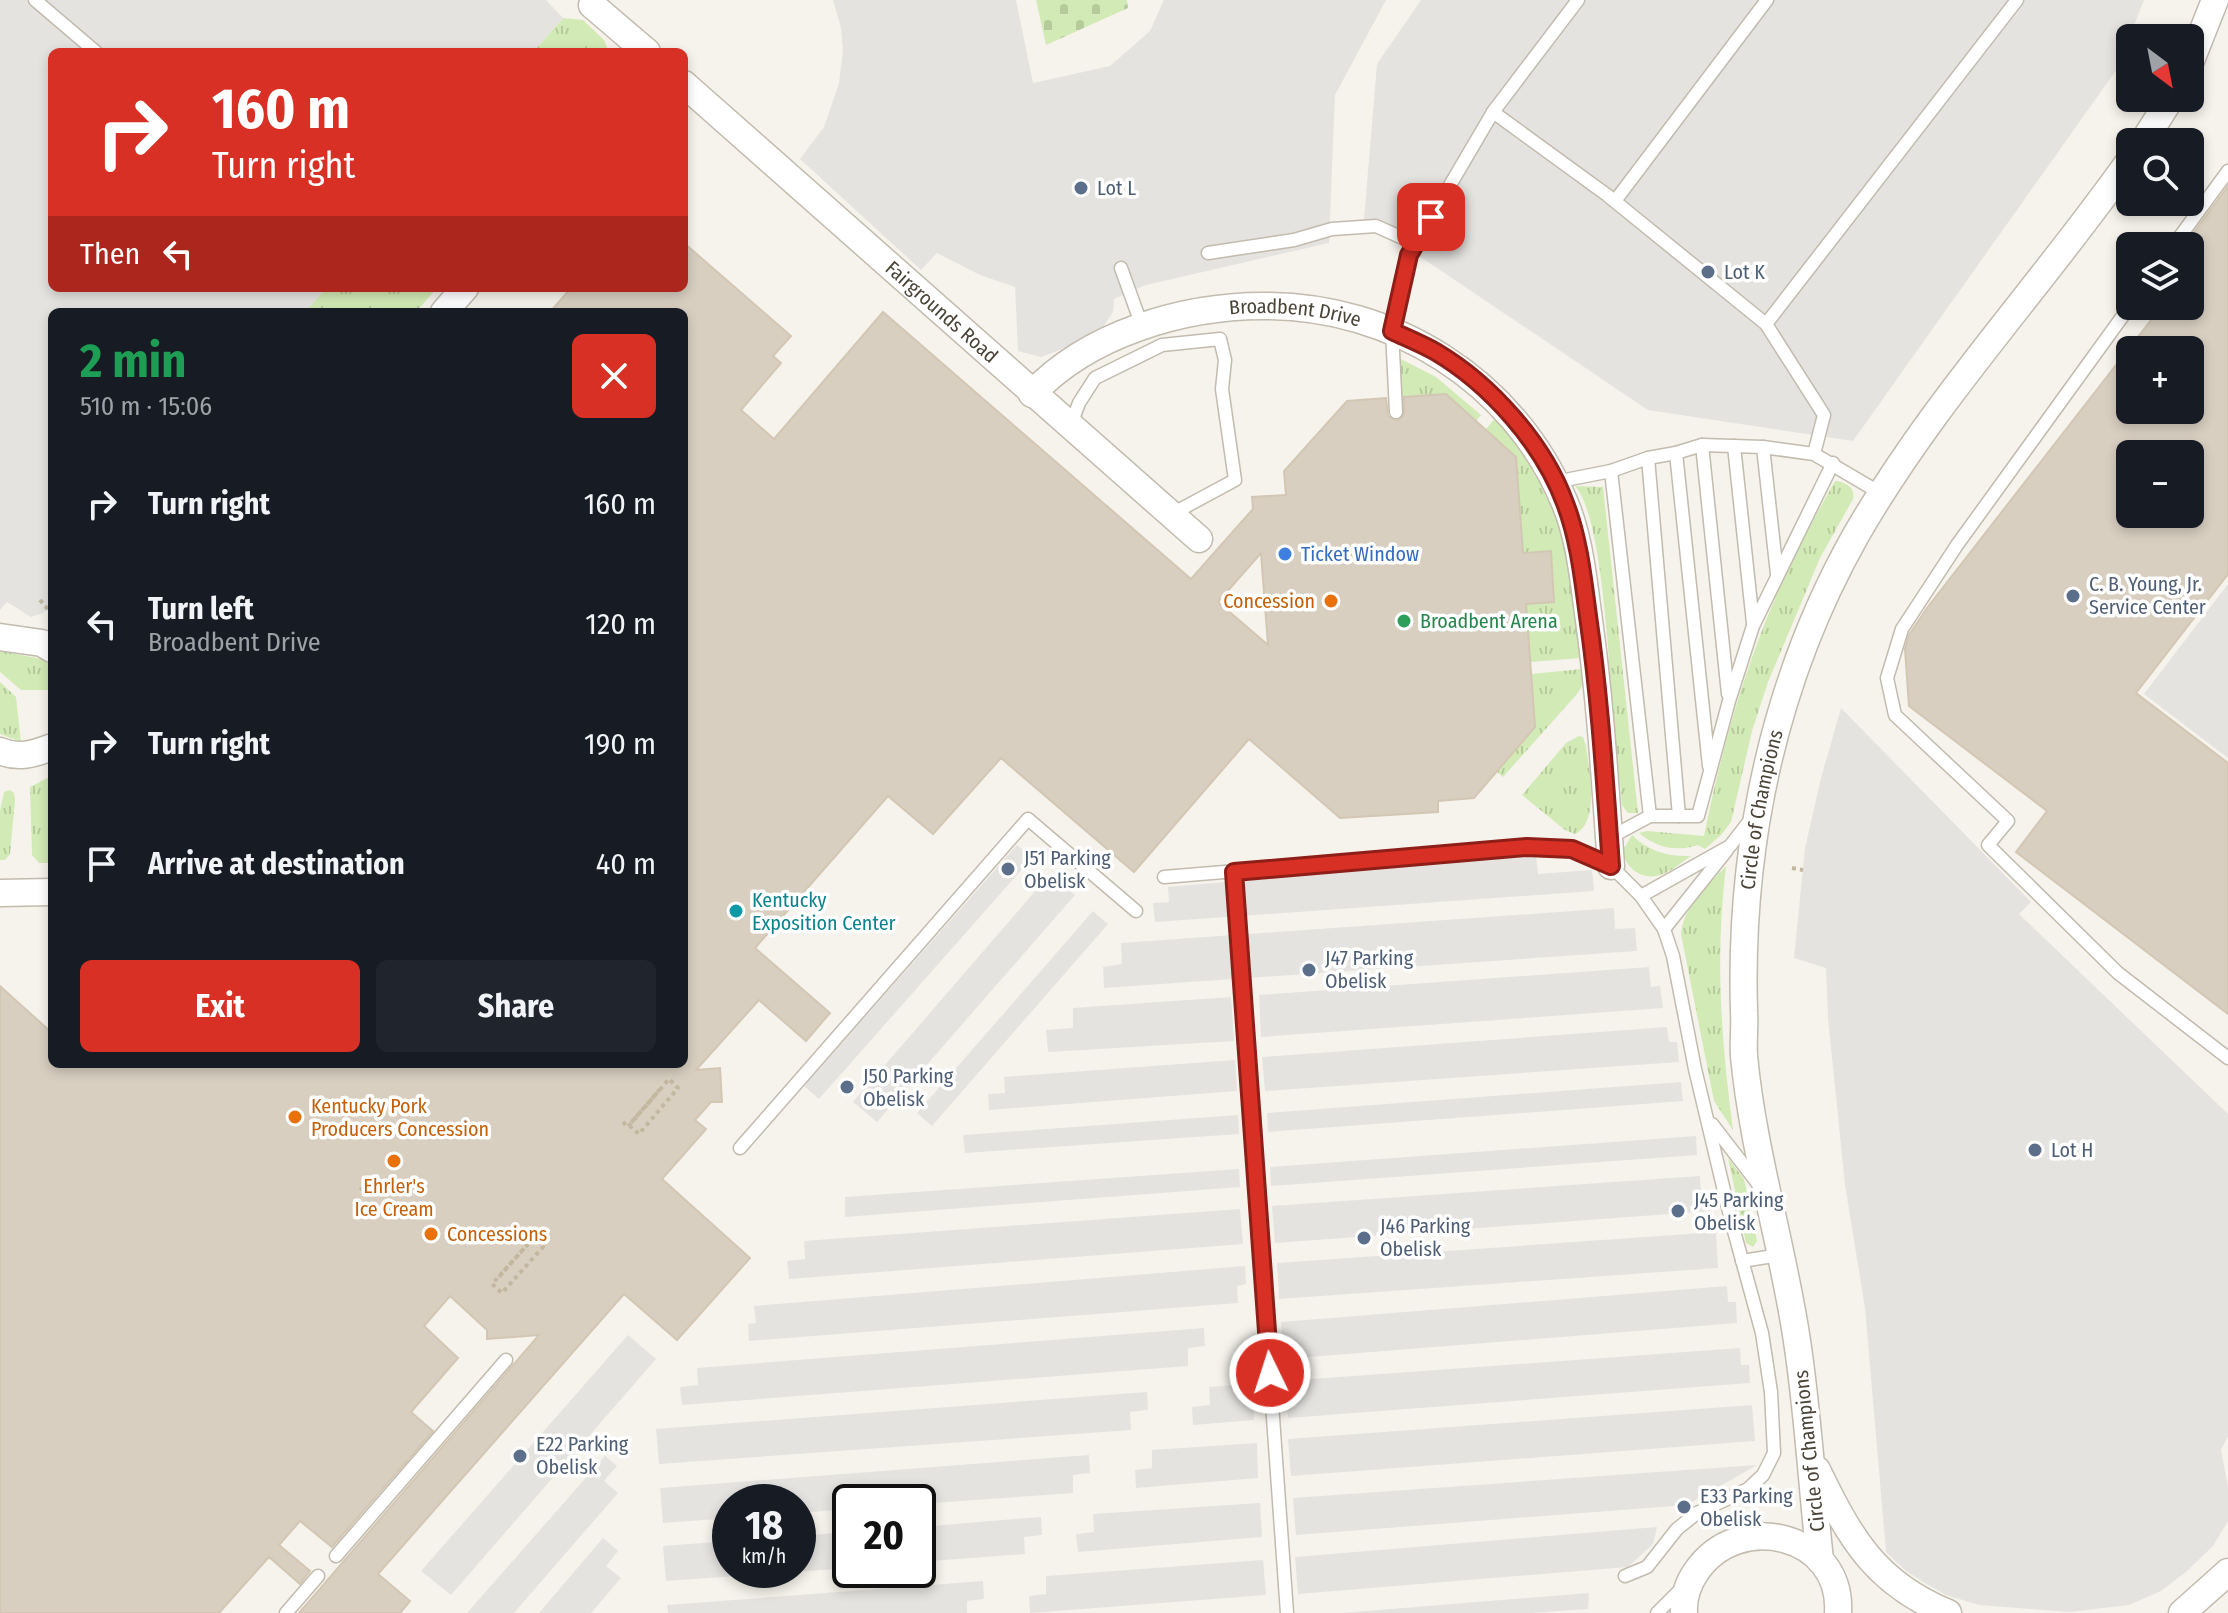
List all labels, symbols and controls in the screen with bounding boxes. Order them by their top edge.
north arrow [2116,24,2204,112]
map controls [2116,24,2204,528]
text: 160 m [212,76,350,143]
icon: right [80,80,184,184]
button: search [2116,128,2204,216]
text: Turn right [212,144,355,188]
place label: Lot L [1097,176,1136,200]
marker: Lot L [1072,179,1090,197]
pin [1397,183,1465,251]
icon: arrive [1409,195,1453,239]
icon: left [156,232,200,276]
button: layers [2116,232,2204,320]
text: Then [80,236,140,272]
street label: Fairgrounds Road [881,256,1003,368]
place label: Lot K [1724,260,1765,284]
marker: Lot K [1699,263,1717,281]
street label: Broadbent Drive [1228,294,1364,332]
text: 2 min [80,332,186,390]
button: close [572,334,656,418]
button: + [2116,336,2204,424]
text: 510 m · 15:06 [80,391,212,422]
button: − [2116,440,2204,528]
icon: right [80,482,124,526]
text: Turn right [148,486,270,522]
text: 160 m [584,486,656,522]
place label: Ticket Window [1301,542,1419,566]
marker: Ticket Window [1276,545,1294,563]
place label: C. B. Young, Jr. Service Center [2089,572,2206,619]
marker: C. B. Young, Jr. Service Center [2064,587,2082,605]
place label: Concession [1223,589,1315,613]
text: Turn left [148,591,254,627]
marker: Concession [1322,592,1340,610]
icon: left [80,602,124,646]
text: 120 m [585,606,656,642]
place label: Broadbent Arena [1420,609,1558,633]
marker: Broadbent Arena [1395,612,1413,630]
text: Broadbent Drive [148,627,321,658]
icon: right [80,722,124,766]
text: Turn right [148,726,270,762]
text: 190 m [584,726,656,762]
street label: Circle of Champions [1736,727,1788,891]
icon: arrive [80,842,124,886]
text: Arrive at destination [148,846,405,882]
text: 40 m [596,846,656,882]
place label: J51 Parking Obelisk [1024,846,1111,893]
marker: J51 Parking Obelisk [999,860,1017,878]
place label: Kentucky Exposition Center [752,888,896,935]
marker: Kentucky Exposition Center [727,902,745,920]
place label: J47 Parking Obelisk [1325,946,1414,993]
button: Exit [80,960,360,1052]
button: Share [376,960,656,1052]
marker: J47 Parking Obelisk [1300,961,1318,979]
place label: J50 Parking Obelisk [863,1064,954,1111]
marker: J50 Parking Obelisk [838,1078,856,1096]
place label: Kentucky Pork Producers Concession [311,1094,489,1141]
marker: Kentucky Pork Producers Concession [286,1108,304,1126]
place label: Lot H [2051,1138,2093,1162]
marker: Lot H [2026,1141,2044,1159]
marker: Ehrler's Ice Cream [385,1152,403,1170]
place label: Ehrler's Ice Cream [354,1174,434,1221]
place label: J45 Parking Obelisk [1694,1188,1784,1235]
marker: J45 Parking Obelisk [1669,1202,1687,1220]
place label: J46 Parking Obelisk [1380,1214,1471,1261]
place label: Concessions [447,1222,547,1246]
marker: Concessions [422,1225,440,1243]
marker: J46 Parking Obelisk [1355,1229,1373,1247]
position arrow [1228,1331,1312,1415]
street label: Circle of Champions [1789,1369,1829,1533]
place label: E22 Parking Obelisk [536,1432,629,1479]
marker: E22 Parking Obelisk [511,1447,529,1465]
speed limit sign: 20 [832,1484,936,1588]
place label: E33 Parking Obelisk [1700,1484,1793,1531]
marker: E33 Parking Obelisk [1675,1498,1693,1516]
text: 18 [745,1502,783,1550]
text: km/h [742,1544,786,1568]

